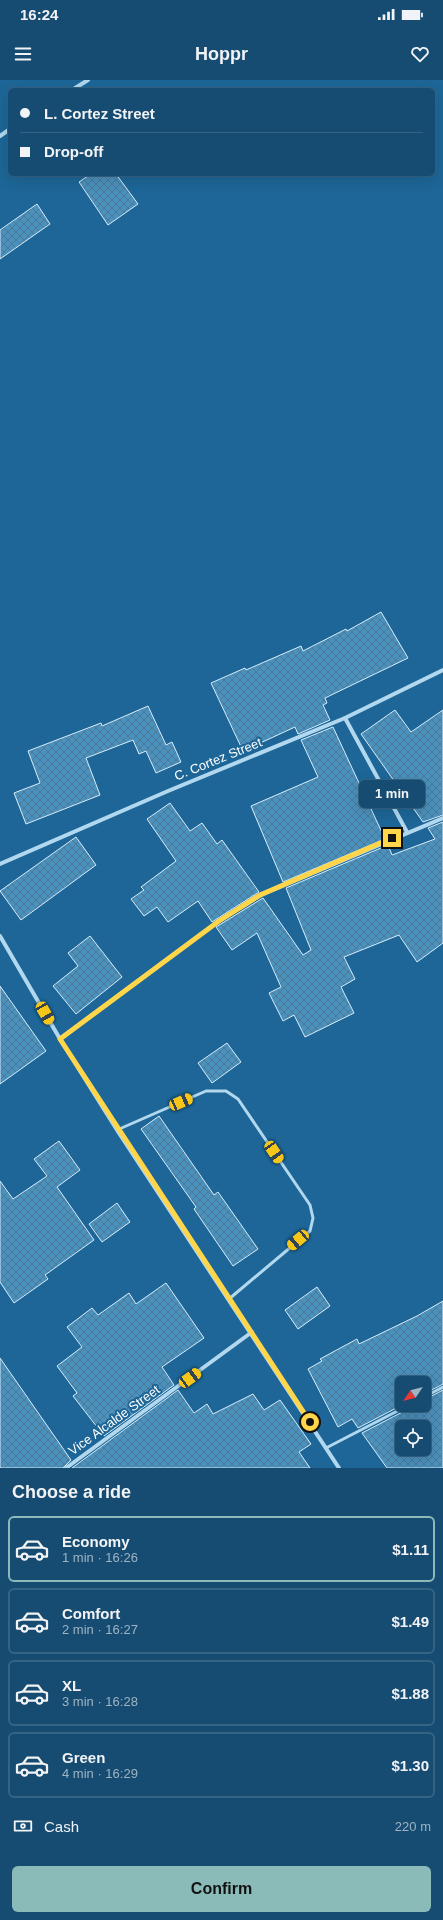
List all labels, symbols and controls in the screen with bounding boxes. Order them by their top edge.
text: 16:24 [20,6,58,23]
icon: menu [12,43,34,65]
icon: heart [409,43,431,65]
text: Hoppr [195,44,248,64]
text: L. Cortez Street [44,105,155,122]
text: Drop-off [44,143,103,160]
street label: C. Cortez Street [172,734,264,783]
callout: 1 min [359,780,425,808]
text: 1 min [375,786,409,801]
route end [383,829,401,847]
car [34,1000,56,1026]
car [168,1092,194,1112]
car [262,1139,286,1165]
car [285,1228,311,1252]
car [177,1366,203,1390]
north arrow [395,1376,431,1412]
map controls [395,1376,431,1456]
street label: Vice Alcalde Street [66,1382,163,1458]
route start [301,1413,319,1431]
button: locate [395,1420,431,1456]
text: Choose a ride [12,1482,131,1502]
icon: car [14,1531,50,1567]
text: Economy [62,1533,130,1550]
text: $1.11 [392,1541,429,1558]
text: 1 min · 16:26 [62,1550,138,1565]
icon: car [14,1603,50,1639]
text: Comfort [62,1605,120,1622]
text: $1.49 [391,1613,429,1630]
text: 2 min · 16:27 [62,1622,138,1637]
icon: car [14,1675,50,1711]
text: XL [62,1677,81,1694]
text: $1.88 [391,1685,429,1702]
text: 3 min · 16:28 [62,1694,138,1709]
icon: car [14,1747,50,1783]
text: Green [62,1749,105,1766]
text: $1.30 [391,1757,429,1774]
text: 4 min · 16:29 [62,1766,138,1781]
icon: cash [12,1815,34,1837]
text: Cash [44,1818,79,1835]
text: 220 m [395,1819,431,1834]
button: Confirm [12,1866,431,1912]

